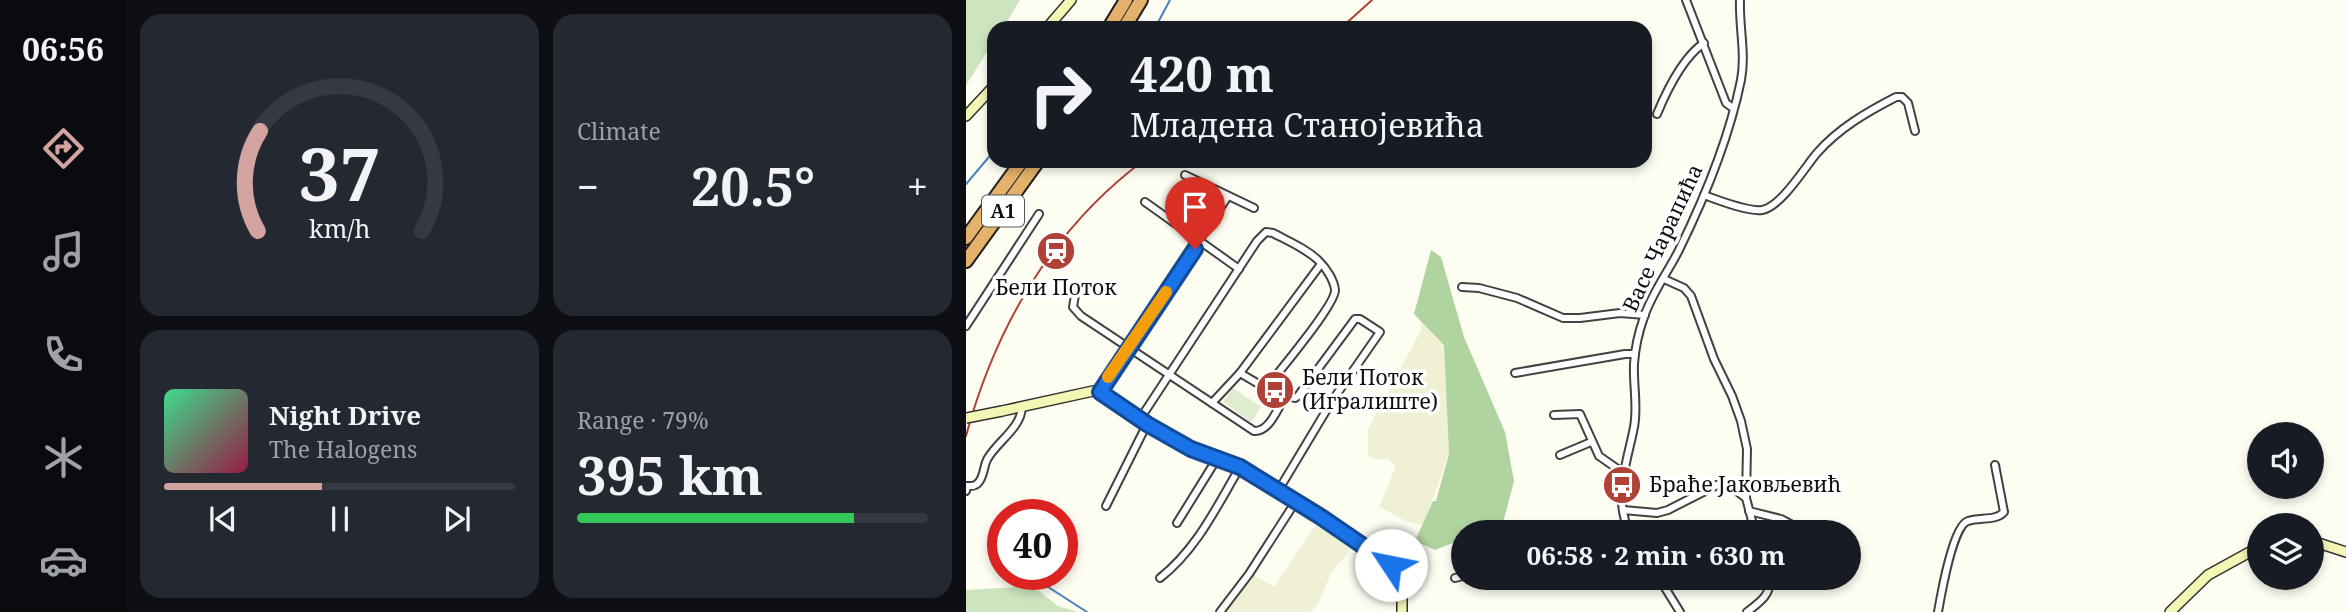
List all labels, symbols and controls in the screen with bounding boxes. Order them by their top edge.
text: 06:56 [22,27,104,70]
text: 420 m [1130,40,1274,106]
icon: right [1015,49,1106,140]
text: Младена Станојевића [1130,103,1484,146]
text: Climate [577,115,661,147]
text: 37 [298,123,381,222]
icon: directions [39,124,88,173]
text: 20.5° [691,150,815,221]
street label: Васе Чарапића [1616,159,1709,316]
text: − [577,160,599,212]
text: + [907,160,928,212]
pin [1165,177,1225,249]
icon: arrive [1176,188,1214,226]
road number: A1 [982,196,1024,226]
text: km/h [309,211,370,245]
icon: music [39,227,88,276]
station icon: Бели Поток [1035,230,1077,272]
place label: Бели Поток [995,273,1117,301]
icon: phone [39,330,88,379]
place label: Бели Поток (Игралиште) [1302,363,1438,415]
bus stop icon: Бели Поток (Игралиште) [1254,369,1296,411]
text: Night Drive [269,397,421,433]
text: Range · 79% [577,404,709,436]
map controls [2247,422,2324,590]
button: sound [2247,422,2324,499]
icon: climate [39,433,88,482]
text: The Halogens [269,433,417,465]
text: 395 km [577,439,763,510]
bus stop icon: Браће Јаковљевић [1601,464,1643,506]
place label: Браће Јаковљевић [1649,470,1841,498]
speed limit sign: 40 [987,499,1078,590]
icon: previous [204,500,242,538]
icon: pause [321,500,359,538]
icon: next [438,500,476,538]
button: layers [2247,513,2324,590]
position arrow [1354,528,1428,602]
icon: car [39,536,88,585]
text: 06:58 · 2 min · 630 m [1526,537,1786,573]

